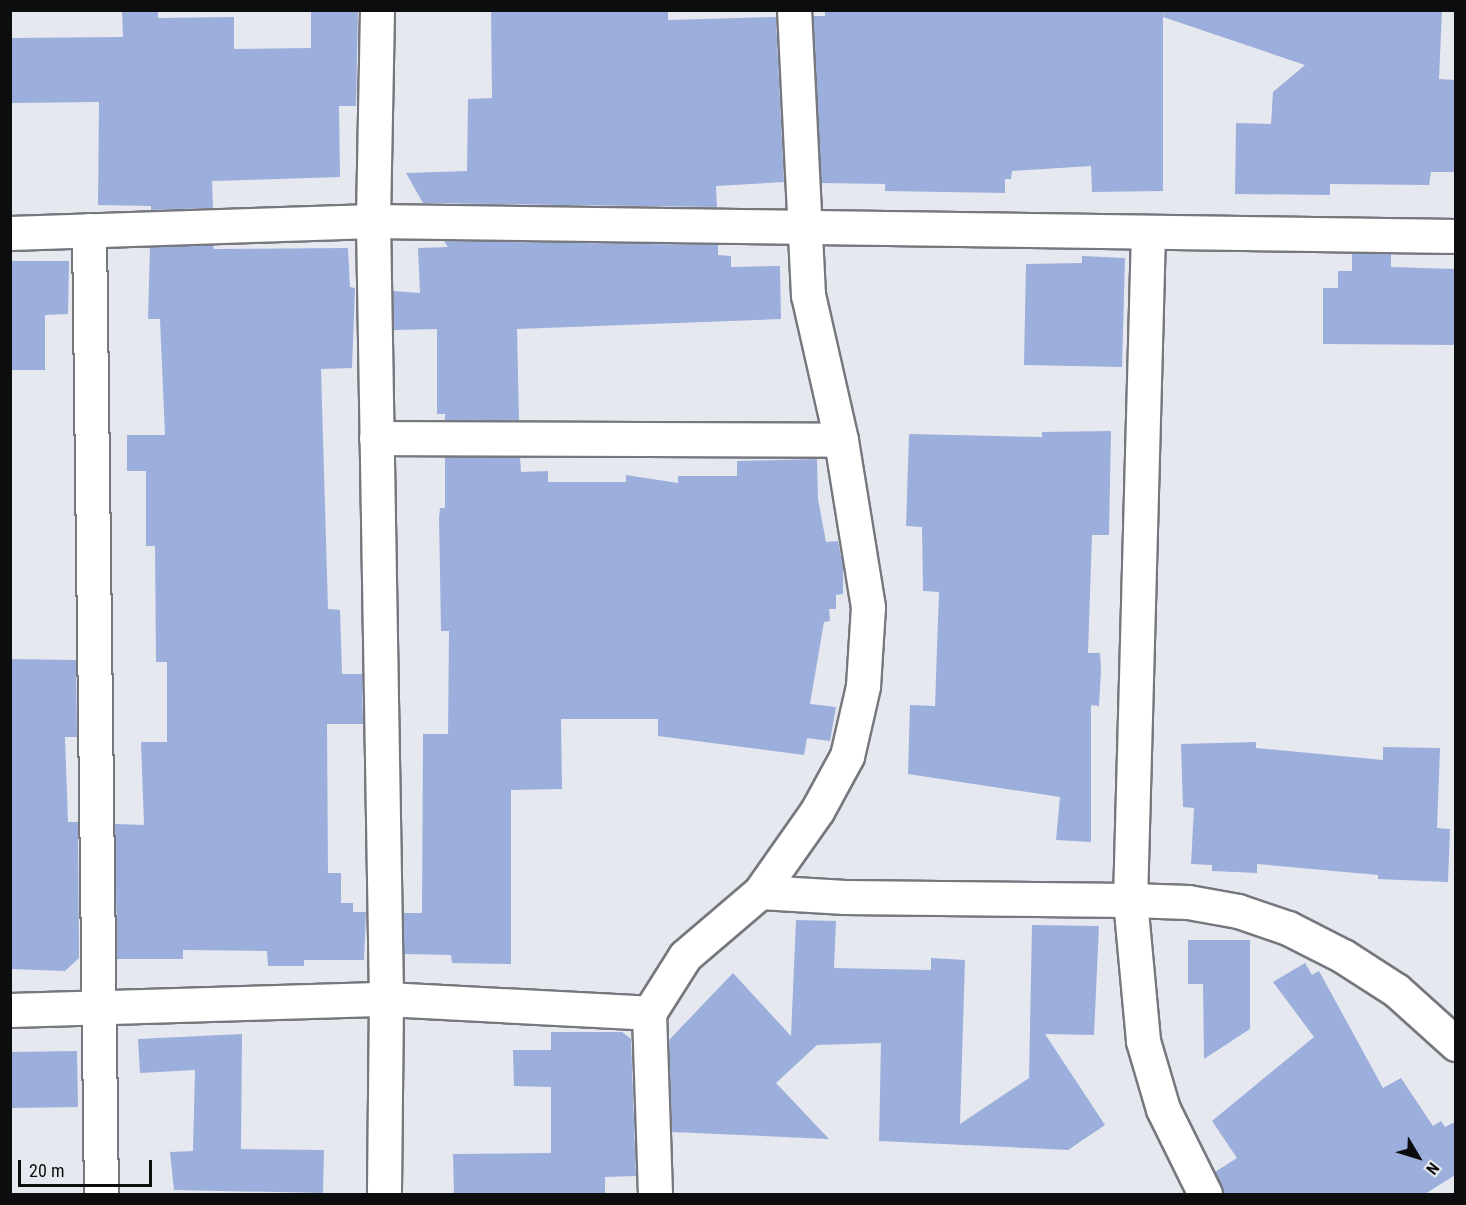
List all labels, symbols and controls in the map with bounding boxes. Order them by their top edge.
north arrow [1388,1127,1448,1187]
scale bar [21,1148,154,1186]
text: N [1422,1159,1443,1178]
text: 20 m [29,1160,64,1181]

